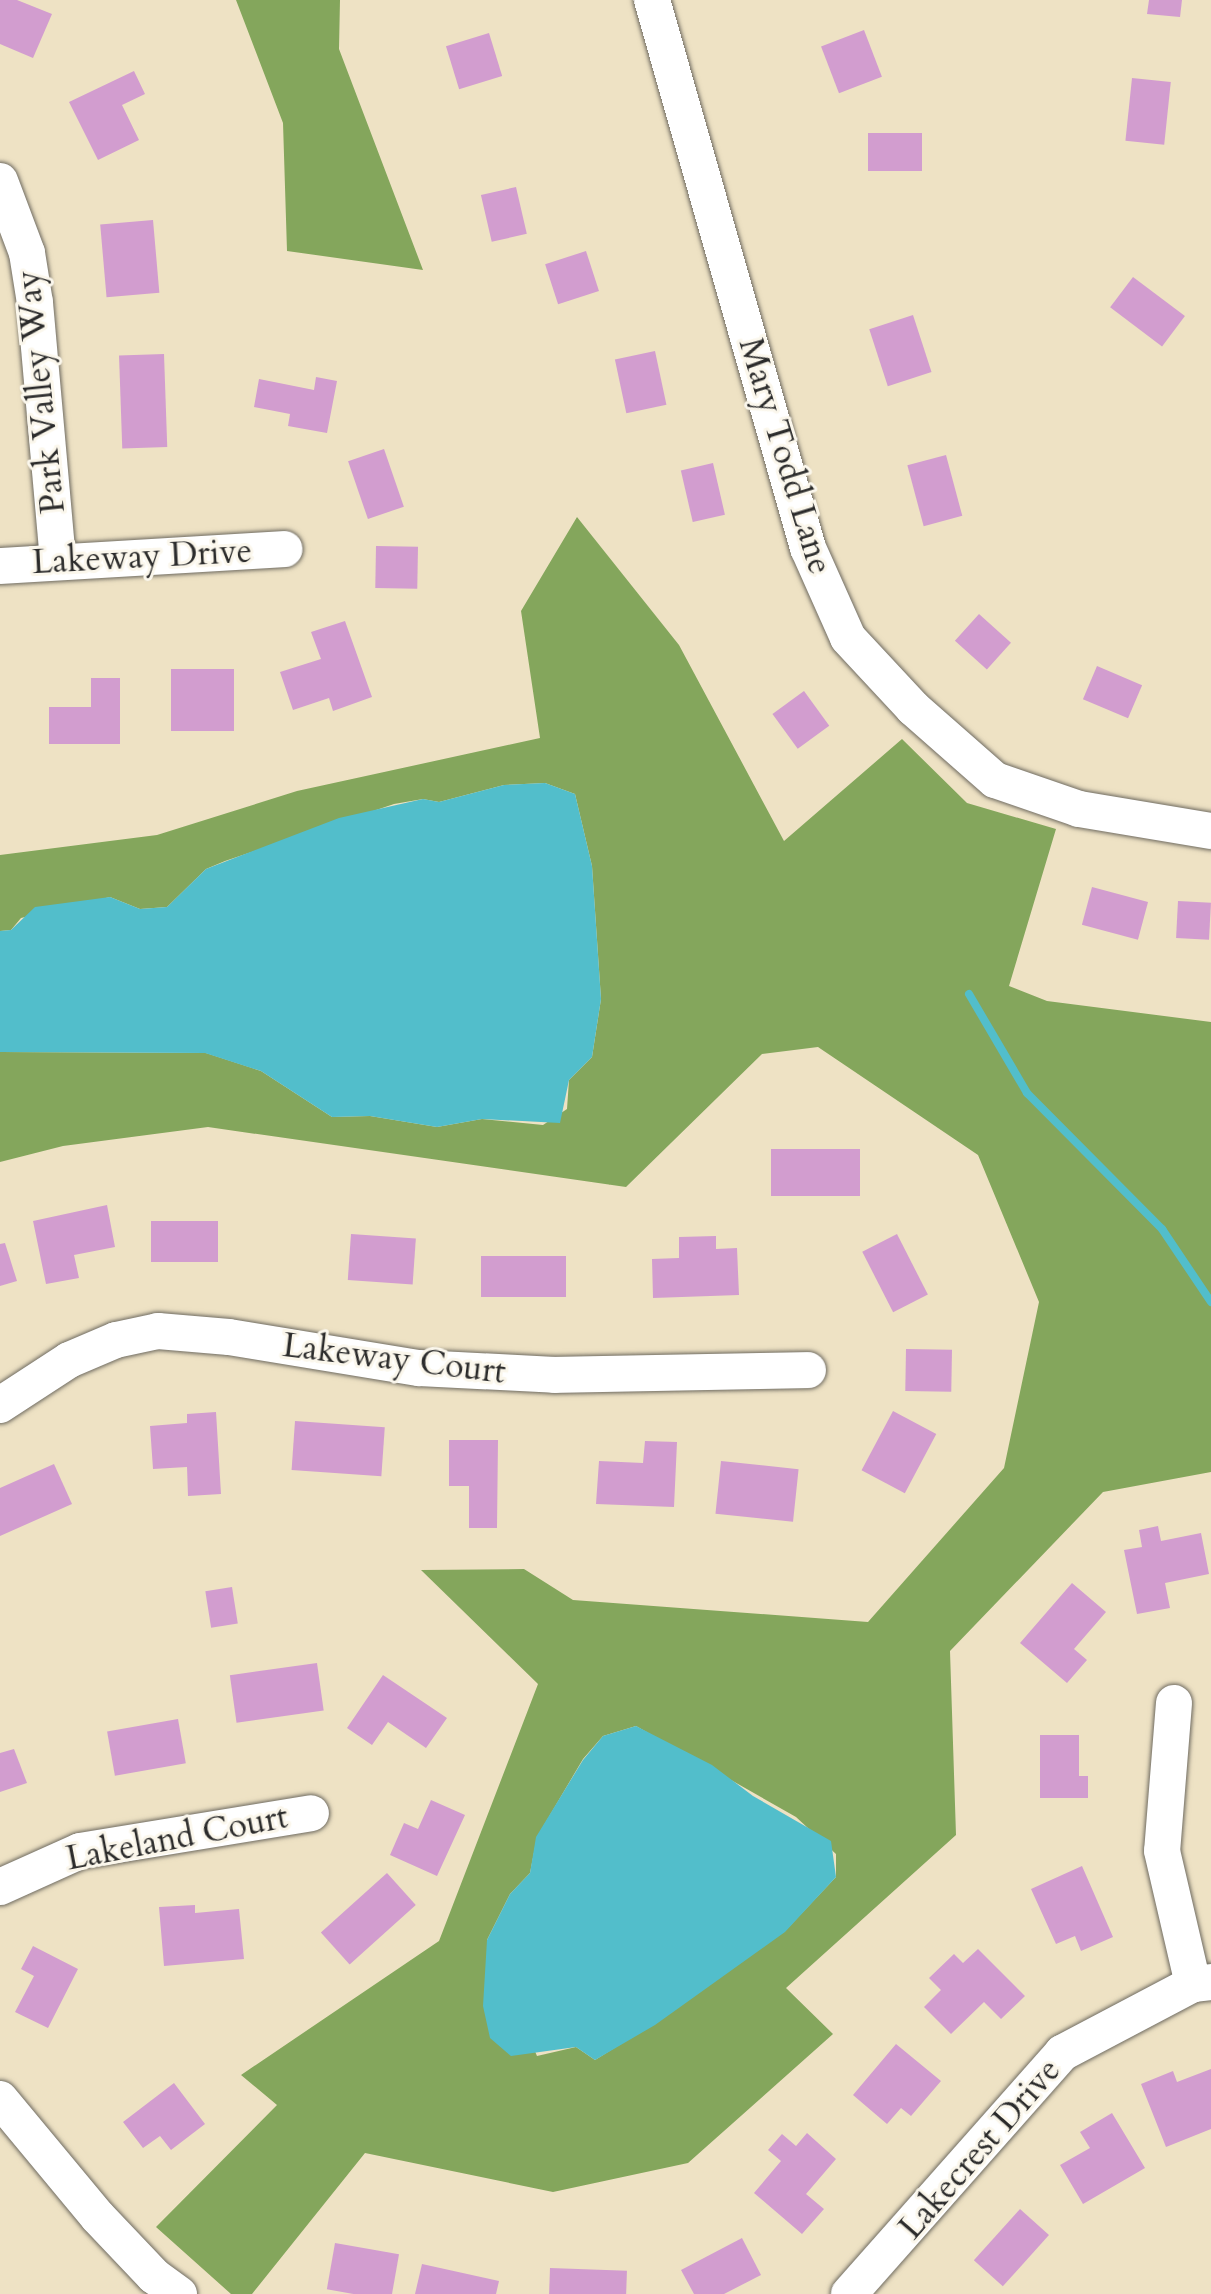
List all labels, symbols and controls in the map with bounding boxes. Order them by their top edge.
street label: Park Valley Way [8,268,74,516]
street label: Mary Todd Lane [730,333,840,579]
street label: Lakeway Drive [31,531,253,583]
street label: Lakeway Court [280,1325,508,1393]
street label: Lakeland Court [63,1797,291,1879]
street label: Lakecrest Drive [891,2050,1069,2248]

